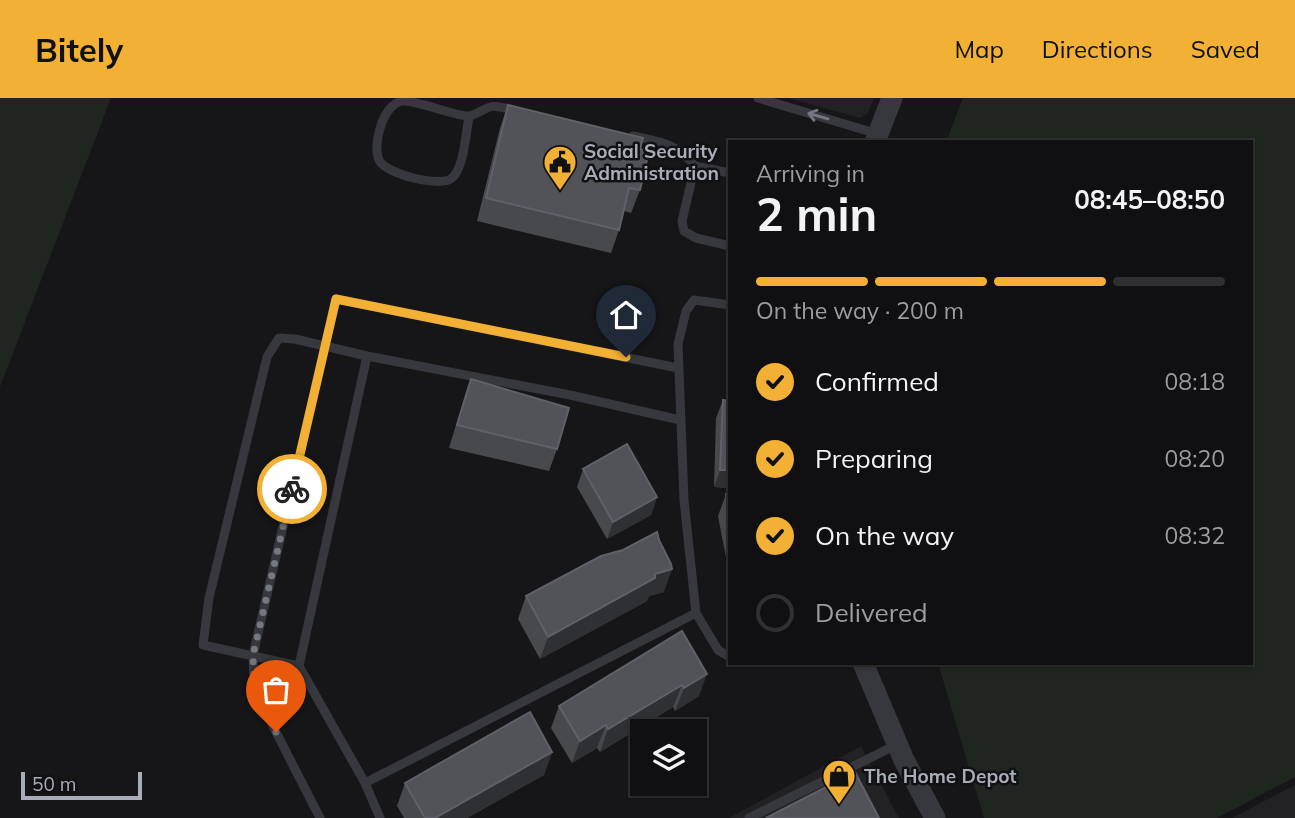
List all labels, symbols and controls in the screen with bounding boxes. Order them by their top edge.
text: Bitely [35,29,123,70]
text: Map [954,34,1004,64]
text: Directions [1042,34,1153,64]
text: Saved [1191,34,1260,64]
one-way arrow [807,108,829,121]
place label: Social Security Administration [584,139,719,185]
public building icon: Social Security Administration [541,143,579,192]
text: Arriving in [756,159,865,188]
text: 08:45–08:50 [1074,183,1225,216]
text: 2 min [756,185,877,243]
pin [596,285,656,357]
icon: home [607,296,645,334]
text: On the way · 200 m [756,296,964,325]
icon: check [756,363,794,401]
text: Confirmed [815,365,939,398]
text: 08:18 [1165,367,1225,396]
icon: check [756,440,794,478]
text: Preparing [815,442,933,475]
text: 08:20 [1165,444,1225,473]
courier [257,454,327,524]
icon: bike [273,470,311,508]
icon: check [756,517,794,555]
text: On the way [815,519,954,552]
text: 08:32 [1165,521,1225,550]
text: Delivered [815,596,928,629]
pin [246,660,306,732]
icon: bag [257,671,295,709]
map controls [630,719,707,796]
button: layers [630,719,707,796]
shop icon: The Home Depot [820,757,858,806]
place label: The Home Depot [864,764,1017,788]
scale bar [21,769,142,801]
text: 50 m [32,772,76,796]

